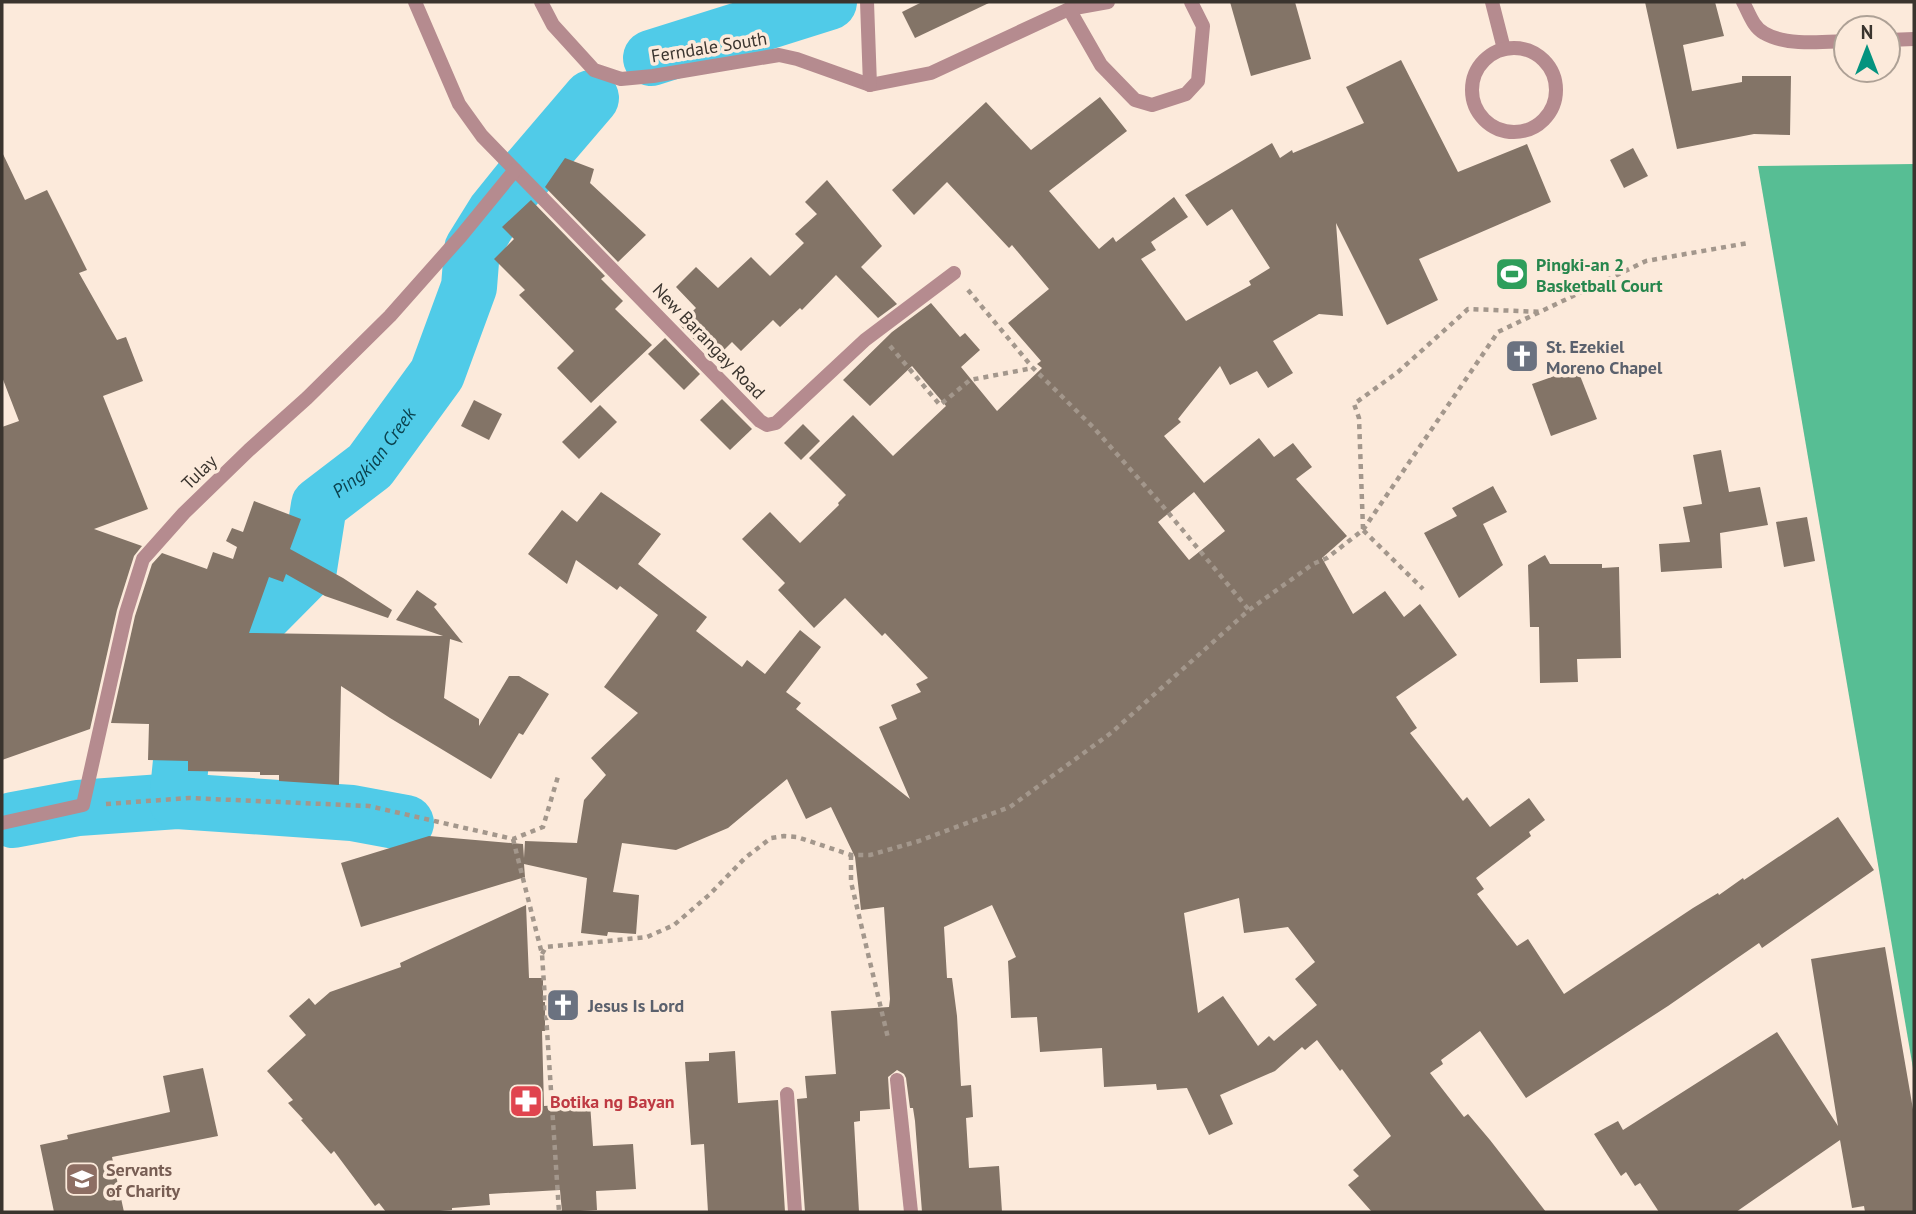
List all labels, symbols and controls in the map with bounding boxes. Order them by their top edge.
north arrow [1832,14,1902,84]
text: N [1861,20,1873,44]
street label: Ferndale South [649,26,769,68]
place label: Pingki-an 2 Basketball Court [1536,253,1663,297]
sports icon: Pingki-an 2 Basketball Court [1493,255,1531,293]
street label: New Barangay Road [648,278,770,404]
place label: St. Ezekiel Moreno Chapel [1546,335,1663,379]
church icon: St. Ezekiel Moreno Chapel [1503,337,1541,375]
water label: Pingkian Creek [327,402,421,503]
street label: Tulay [176,449,222,494]
church icon: Jesus Is Lord [544,986,582,1024]
place label: Jesus Is Lord [587,994,684,1017]
pharmacy icon: Botika ng Bayan [507,1082,545,1120]
place label: Botika ng Bayan [550,1090,675,1113]
place label: Servants of Charity [106,1158,180,1202]
school or university icon: Servants of Charity [63,1160,101,1198]

